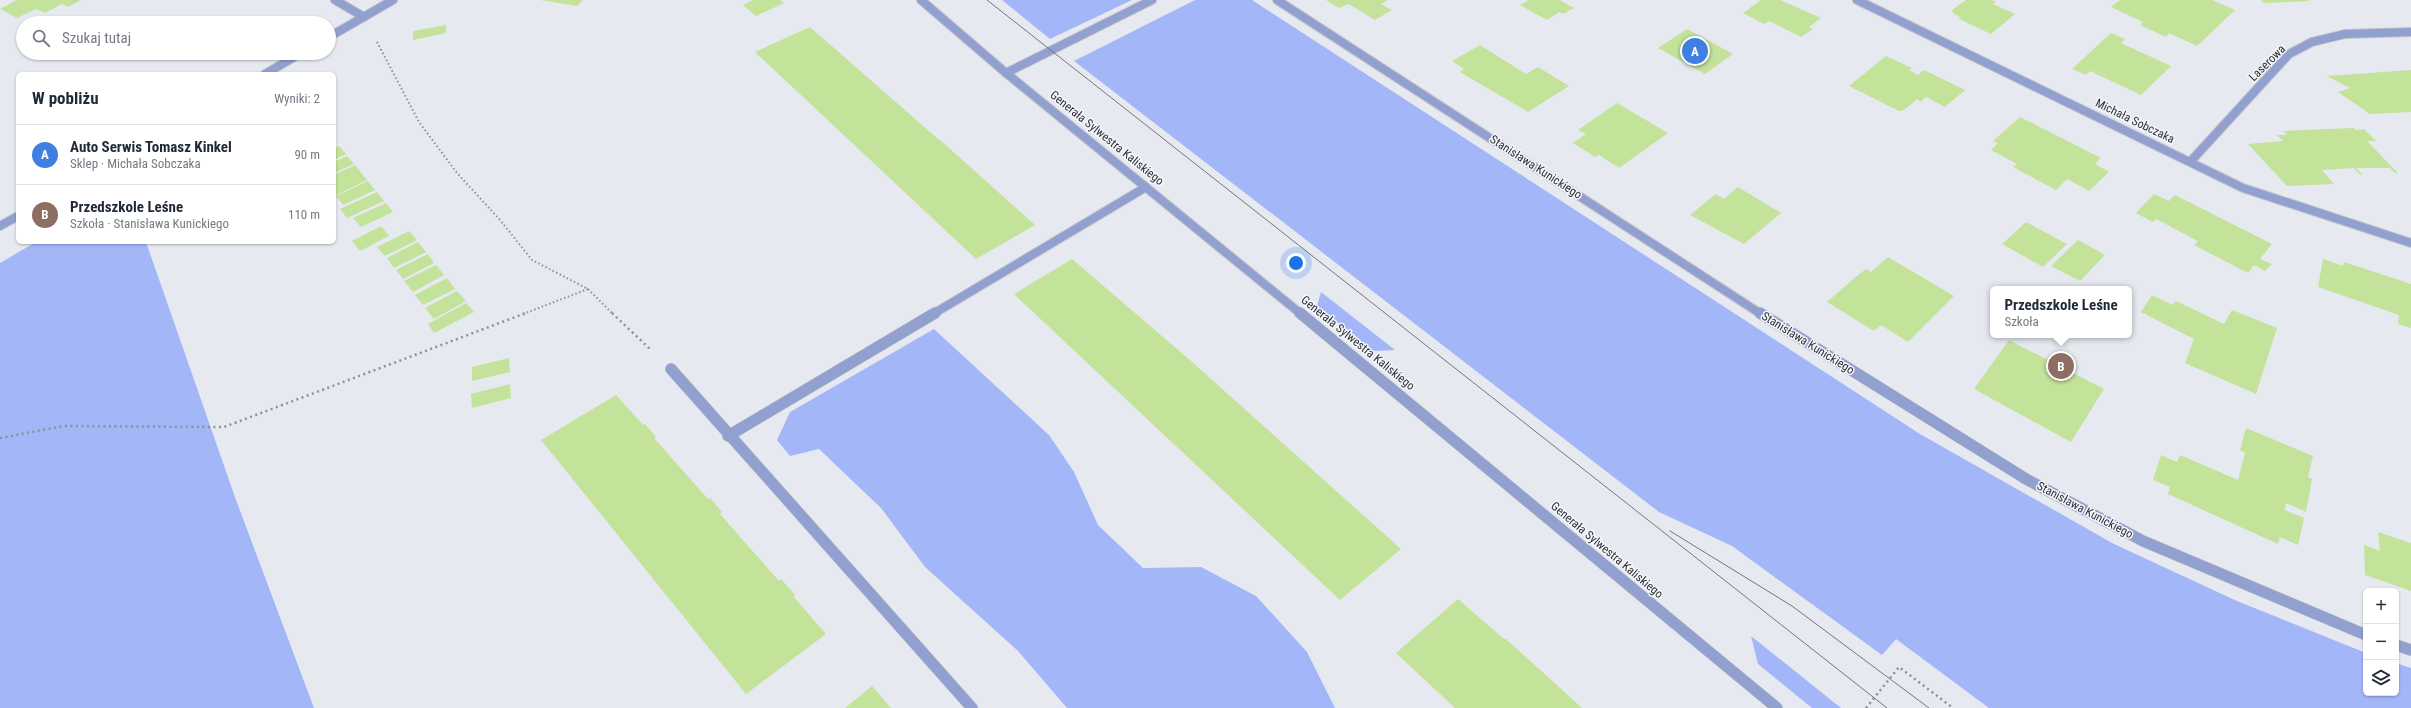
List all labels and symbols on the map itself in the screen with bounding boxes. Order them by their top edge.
pin: A [1682,36,1708,66]
street label: Laserowa [2246,42,2288,84]
street label: Generała Sylwestra Kaliskiego [1047,88,1167,188]
street label: Michała Sobczaka [2093,96,2177,146]
street label: Stanisława Kunickiego [1487,132,1585,202]
your location [1286,253,1306,273]
street label: Generała Sylwestra Kaliskiego [1298,293,1418,393]
street label: Stanisława Kunickiego [1759,309,1857,377]
pin: B [2048,351,2074,381]
street label: Stanisława Kunickiego [2035,479,2135,541]
street label: Generała Sylwestra Kaliskiego [1548,499,1666,601]

